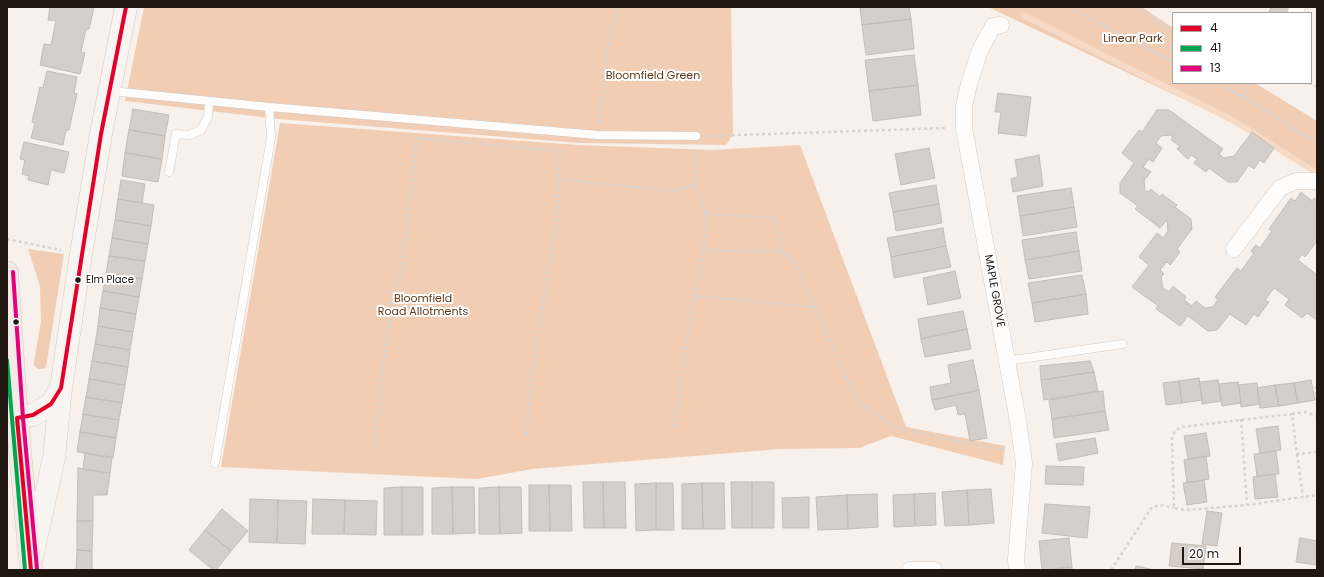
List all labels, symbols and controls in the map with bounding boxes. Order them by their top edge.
legend [1172,12,1312,84]
text: 4 [1210,19,1218,36]
park label: Linear Park [1103,32,1163,46]
text: 41 [1210,39,1221,56]
text: 13 [1210,59,1221,76]
park label: Bloomfield Green [606,69,700,83]
street label: MAPLE GROVE [981,254,1007,328]
place label: Elm Place [86,274,134,286]
marker: Elm Place [73,275,83,285]
park label: Bloomfield Road Allotments [378,292,468,318]
unlabelled marker [11,317,21,327]
scale bar [1184,539,1243,565]
text: 20 m [1189,545,1219,562]

